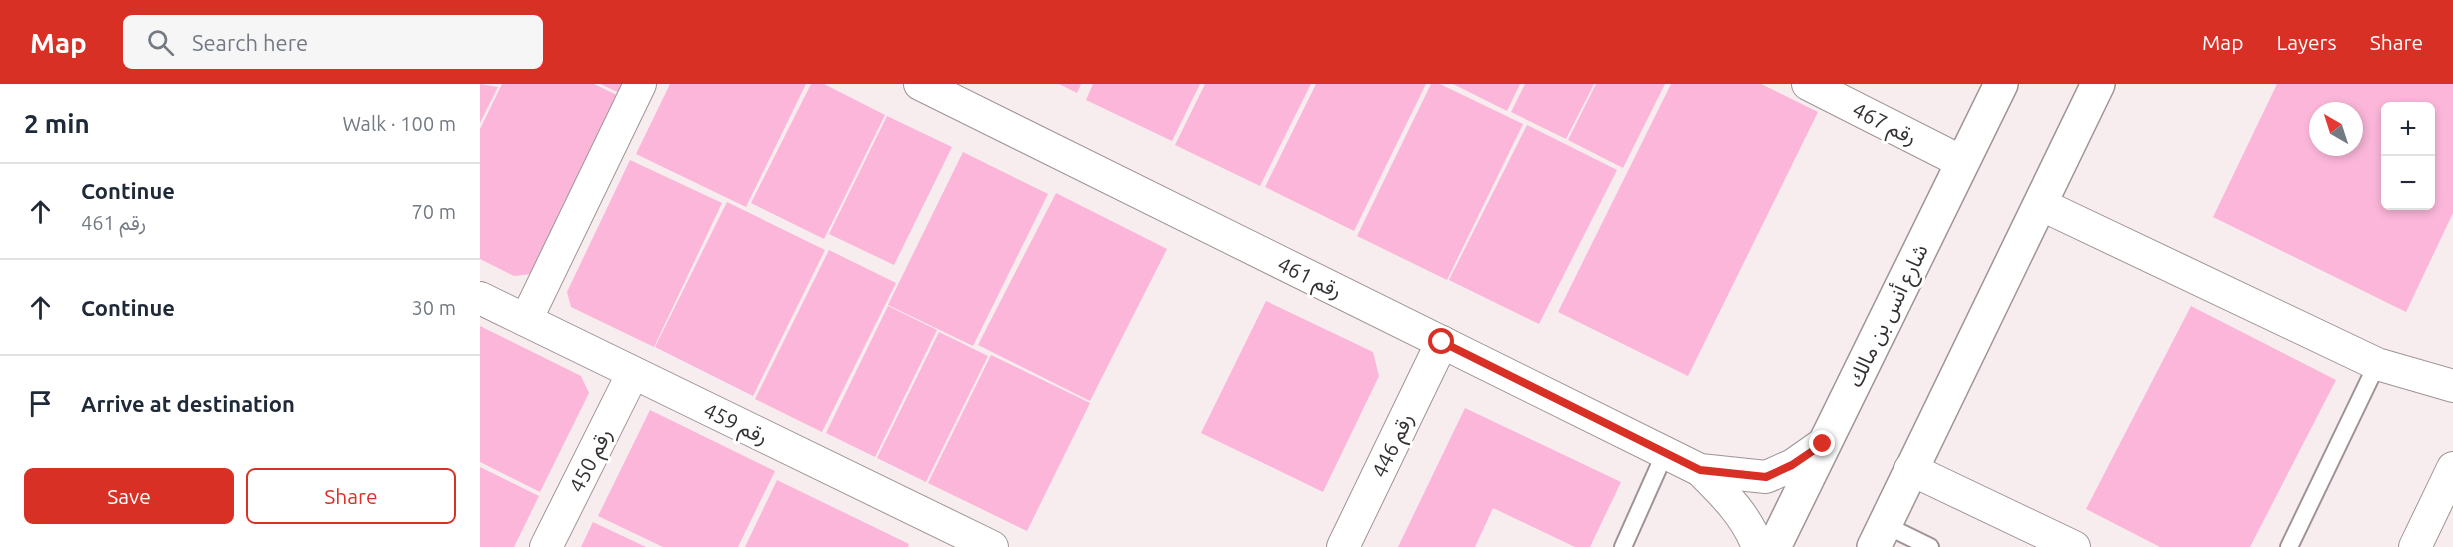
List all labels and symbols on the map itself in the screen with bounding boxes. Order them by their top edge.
street label: رقم 467 [1847,97,1921,153]
north arrow [2309,102,2363,156]
street label: شارع أنس بن مالك [1842,240,1935,392]
street label: رقم 461 [1272,251,1346,306]
route start [1428,328,1454,354]
street label: رقم 459 [698,397,772,452]
street label: رقم 446 [1366,409,1421,483]
street label: رقم 450 [564,424,620,498]
route end [1809,430,1835,456]

